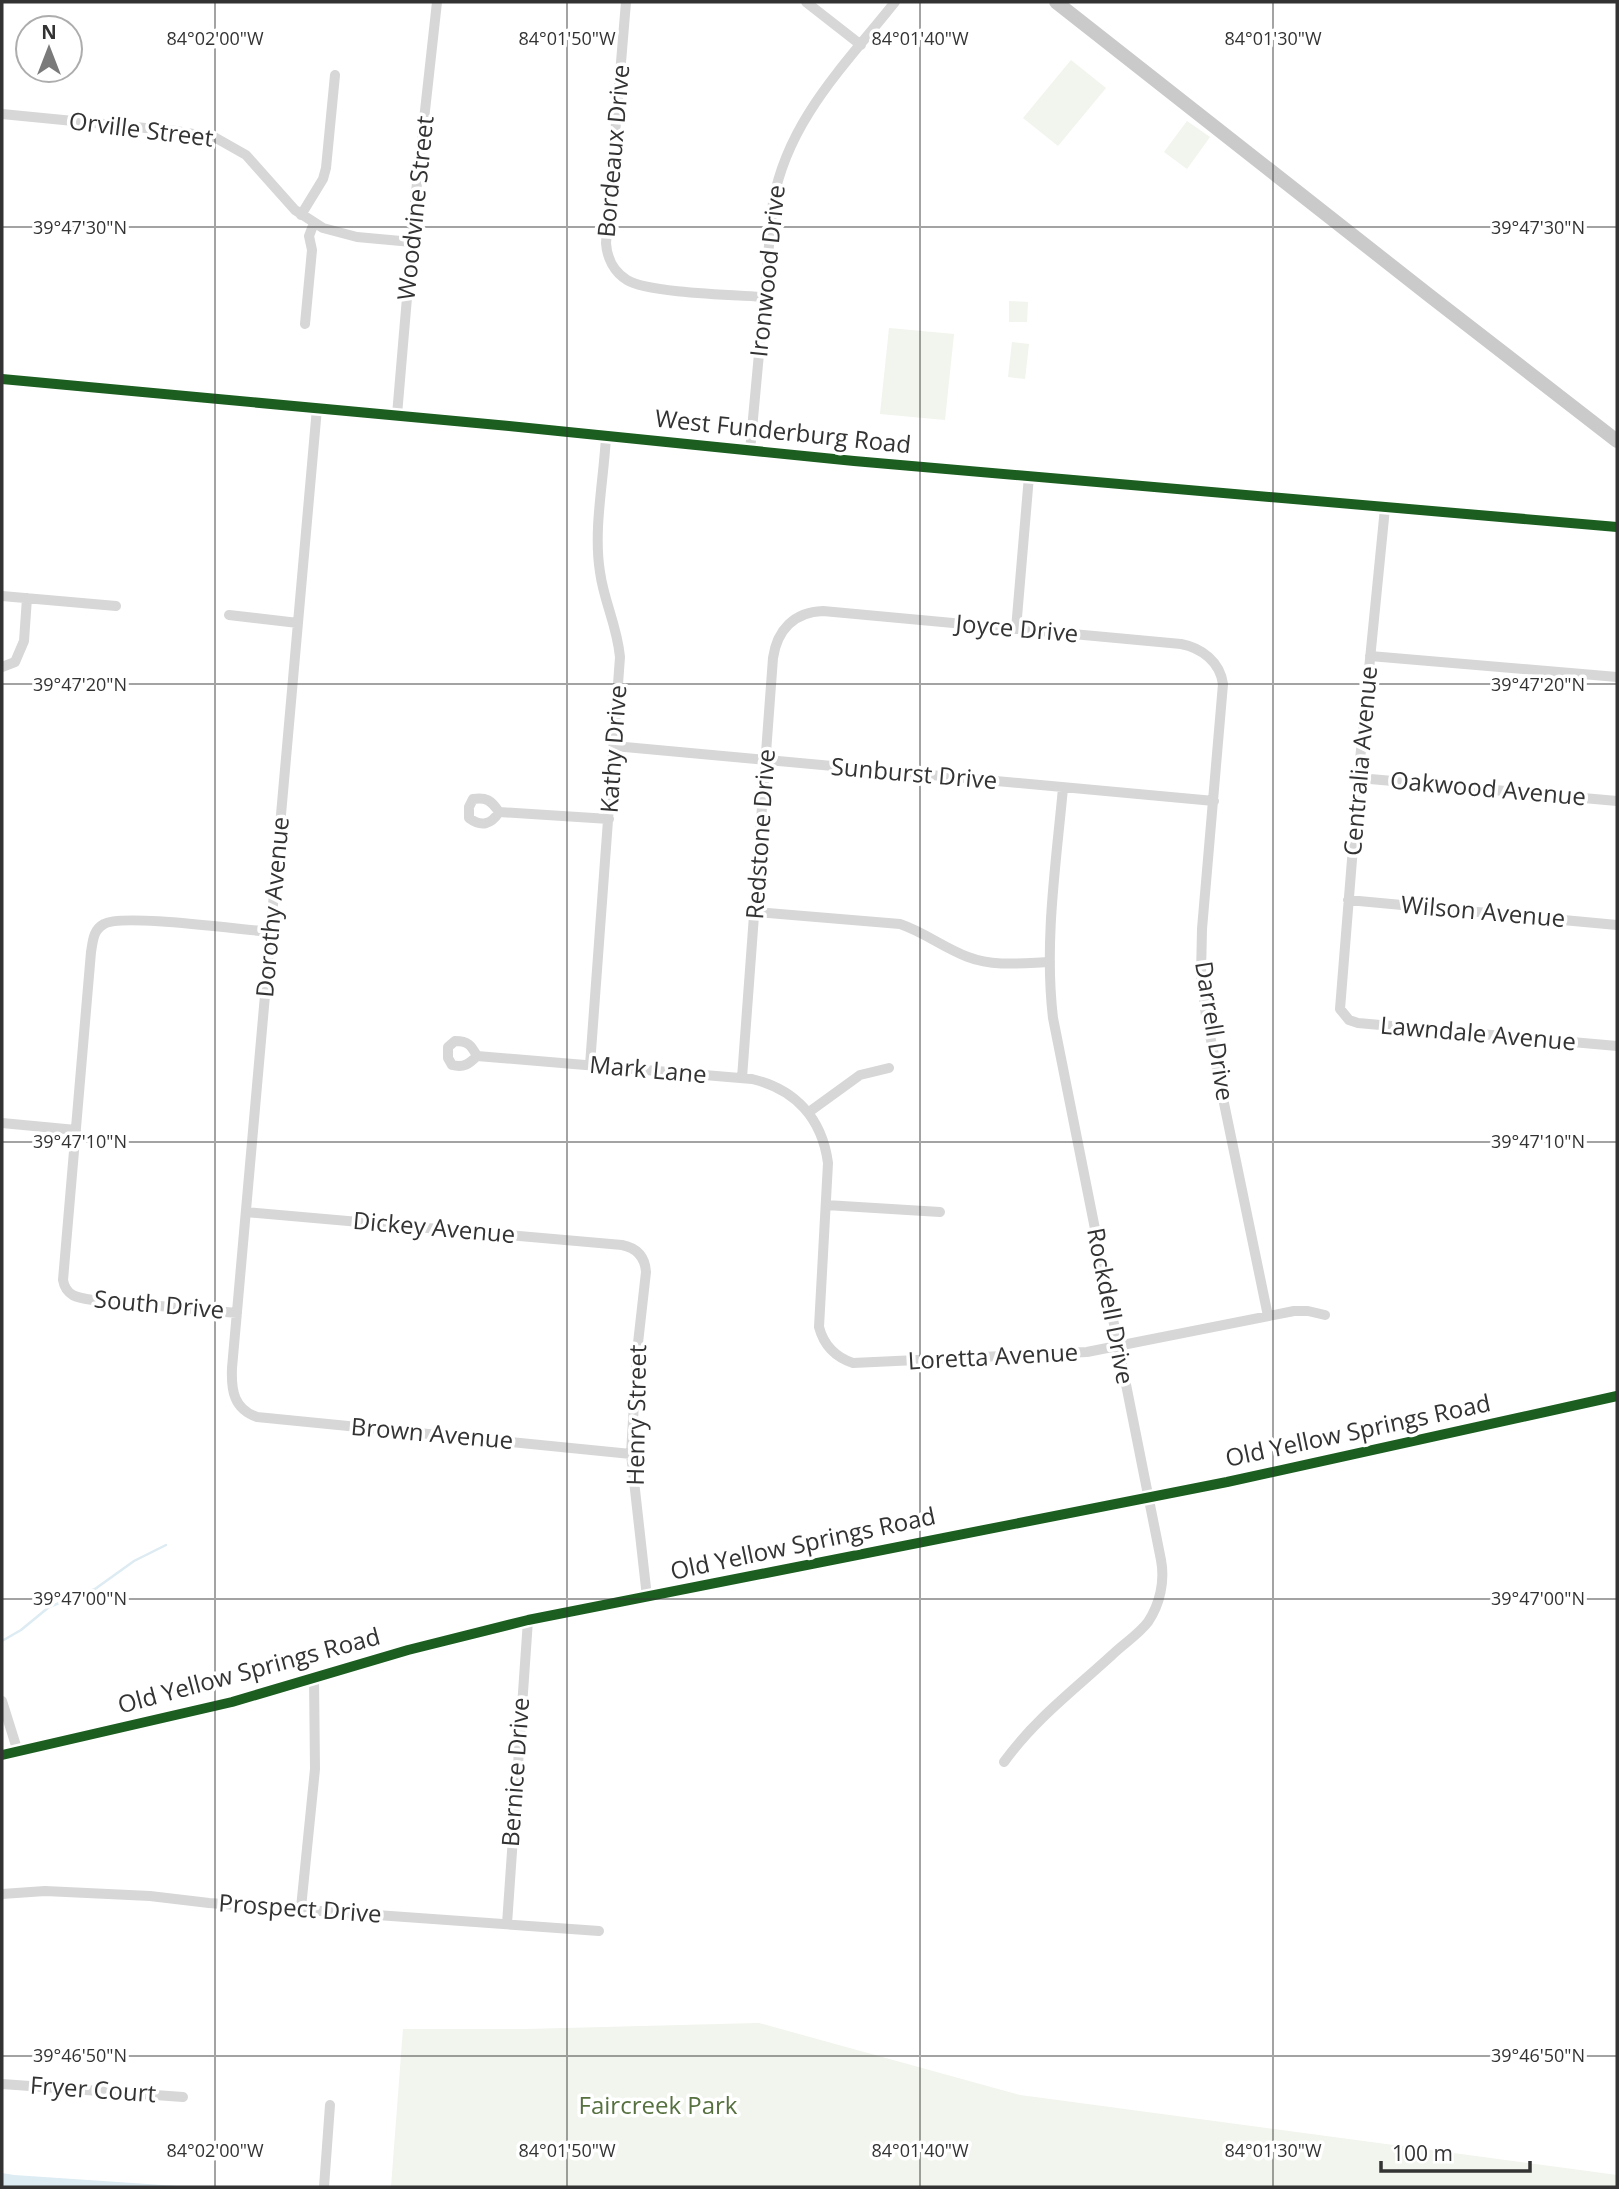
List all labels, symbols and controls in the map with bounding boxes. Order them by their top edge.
north arrow [14,14,84,84]
text: N [41,19,57,45]
text: 84°02'00"W [166,26,264,50]
text: 84°01'50"W [518,26,616,50]
text: 84°01'40"W [871,26,969,50]
text: 84°01'30"W [1224,26,1322,50]
street label: Bordeaux Drive [589,63,637,239]
street label: Orville Street [67,103,215,154]
street label: Woodvine Street [388,114,441,302]
street label: Ironwood Drive [741,183,792,359]
text: 39°47'30"N [33,215,127,239]
text: 39°47'30"N [1491,215,1585,239]
street label: West Funderburg Road [653,401,913,460]
street label: Joyce Drive [953,606,1080,649]
street label: Centralia Avenue [1335,665,1384,857]
text: 39°47'20"N [33,672,127,696]
text: 39°47'20"N [1491,672,1585,696]
street label: Kathy Drive [592,684,633,814]
street label: Redstone Drive [737,748,782,920]
street label: Sunburst Drive [830,749,999,796]
street label: Oakwood Avenue [1389,763,1587,813]
street label: Dorothy Avenue [247,815,296,999]
street label: Wilson Avenue [1400,887,1567,934]
street label: Darrell Drive [1188,959,1243,1103]
street label: Lawndale Avenue [1379,1008,1577,1058]
street label: Mark Lane [588,1047,708,1090]
text: 39°47'10"N [33,1129,127,1153]
text: 39°47'10"N [1491,1129,1585,1153]
street label: Dickey Avenue [352,1203,517,1250]
street label: Rockdell Drive [1080,1225,1143,1387]
street label: South Drive [93,1281,226,1326]
street label: Loretta Avenue [907,1335,1079,1376]
street label: Henry Street [618,1344,653,1486]
street label: Old Yellow Springs Road [1222,1385,1493,1474]
street label: Brown Avenue [350,1409,515,1456]
street label: Old Yellow Springs Road [667,1498,938,1587]
text: 39°47'00"N [33,1586,127,1610]
text: 39°47'00"N [1491,1586,1585,1610]
street label: Old Yellow Springs Road [114,1619,383,1720]
street label: Bernice Drive [493,1696,536,1848]
street label: Prospect Drive [217,1885,383,1930]
text: 39°46'50"N [33,2043,127,2067]
text: 39°46'50"N [1491,2043,1585,2067]
street label: Fryer Court [29,2068,157,2109]
park label: Faircreek Park [579,2088,738,2121]
scale bar [1381,2130,1530,2174]
text: 84°02'00"W [166,2138,264,2162]
text: 84°01'50"W [518,2138,616,2162]
text: 84°01'40"W [871,2138,969,2162]
text: 84°01'30"W [1224,2138,1322,2162]
text: 100 m [1392,2139,1453,2167]

